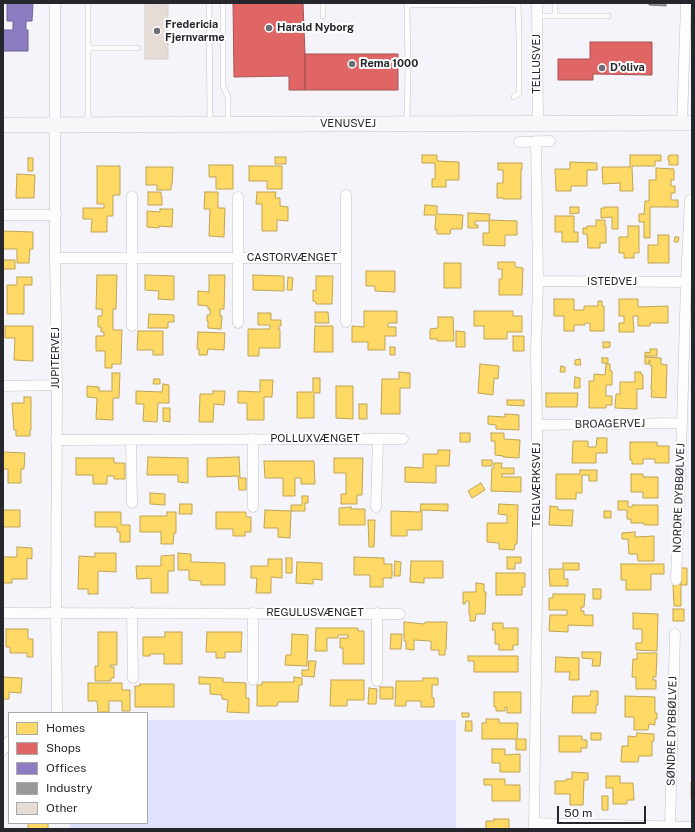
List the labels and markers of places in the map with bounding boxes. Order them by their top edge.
place label: Fredericia Fjernvarme [165,18,225,44]
place label: Harald Nyborg [277,21,354,35]
marker: Harald Nyborg [264,23,274,33]
marker: Fredericia Fjernvarme [152,26,162,36]
place label: Rema 1000 [360,57,418,71]
marker: Rema 1000 [347,59,357,69]
place label: D'oliva [610,61,645,75]
marker: D'oliva [597,63,607,73]

